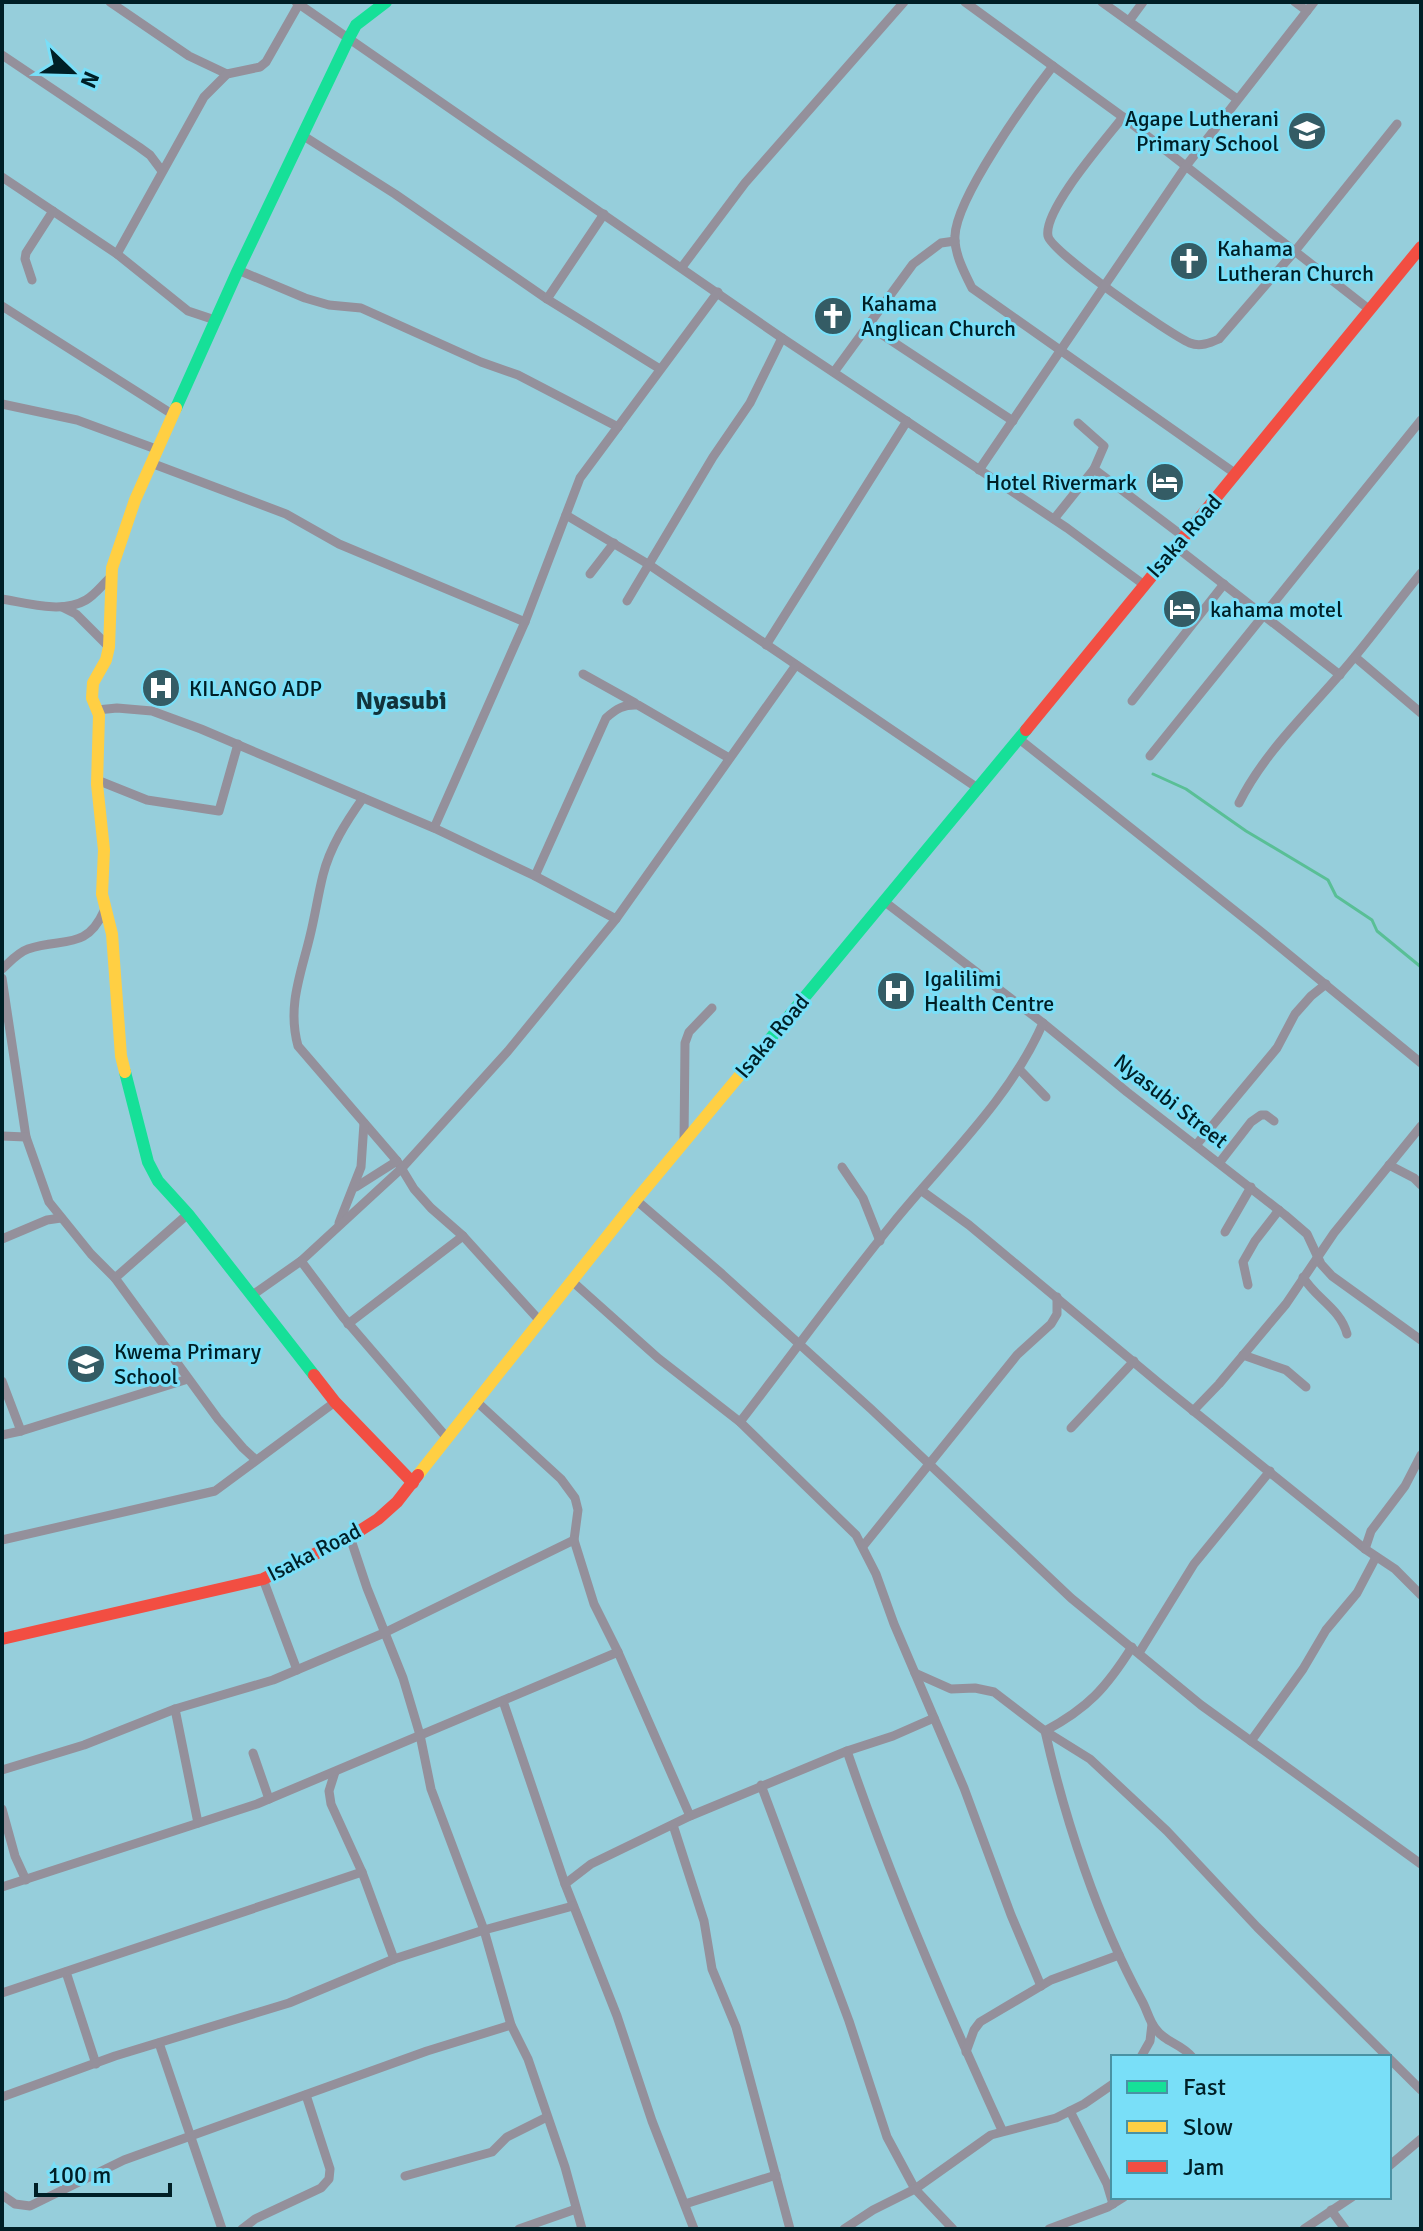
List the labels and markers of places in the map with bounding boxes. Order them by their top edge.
place label: Agape Lutherani Primary School [1125,105,1279,157]
school or university icon: Agape Lutherani Primary School [1286,110,1328,152]
place label: Kahama Lutheran Church [1217,235,1374,287]
church icon: Kahama Lutheran Church [1168,240,1210,282]
place label: Kahama Anglican Church [861,290,1016,342]
church icon: Kahama Anglican Church [812,295,854,337]
hotel icon: Hotel Rivermark [1144,461,1186,503]
place label: Hotel Rivermark [986,469,1137,496]
hotel icon: kahama motel [1161,588,1203,630]
place label: kahama motel [1210,596,1343,623]
hospital icon: KILANGO ADP [140,667,182,709]
place label: KILANGO ADP [189,675,322,702]
place label: Igalilimi Health Centre [924,965,1054,1017]
hospital icon: Igalilimi Health Centre [875,970,917,1012]
place label: Kwema Primary School [114,1338,262,1390]
school or university icon: Kwema Primary School [65,1343,107,1385]

